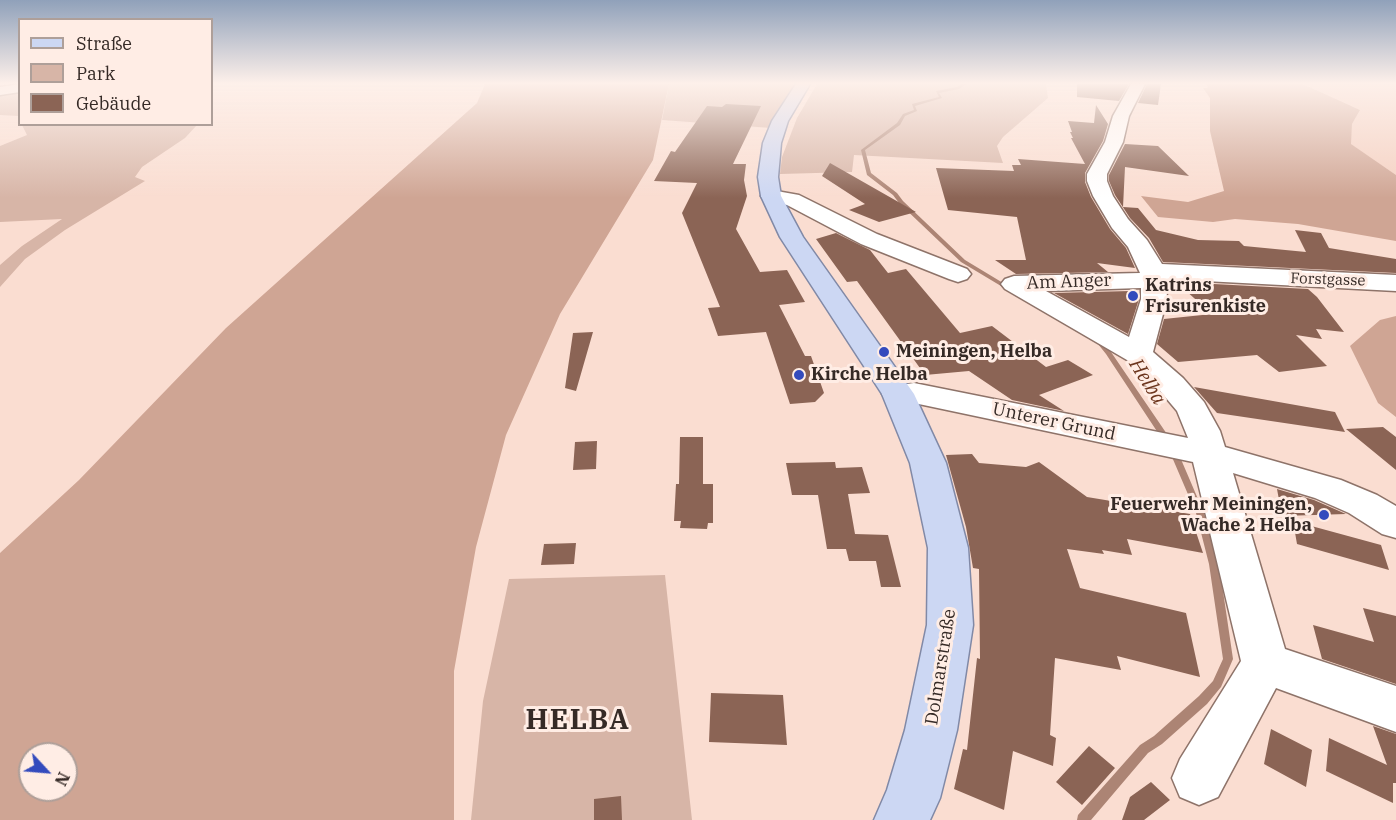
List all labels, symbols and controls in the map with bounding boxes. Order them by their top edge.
legend [18,18,213,126]
text: Straße [76,32,132,55]
text: Park [76,62,115,85]
text: Gebäude [76,92,151,115]
street label: Am Anger [1026,270,1112,294]
street label: Forstgasse [1290,270,1366,290]
place label: Katrins Frisurenkiste [1145,275,1266,318]
marker: Katrins Frisurenkiste [1126,289,1140,303]
place label: Meiningen, Helba [896,341,1052,363]
marker: Meiningen, Helba [877,345,891,359]
water label: Helba [1124,354,1170,410]
place label: Kirche Helba [811,364,928,386]
marker: Kirche Helba [792,368,806,382]
street label: Unterer Grund [990,398,1118,446]
place label: Feuerwehr Meiningen, Wache 2 Helba [1110,494,1312,536]
marker: Feuerwehr Meiningen, Wache 2 Helba [1317,508,1331,522]
street label: Dolmarstraße [921,607,961,727]
district label: HELBA [526,704,630,738]
north arrow [18,742,78,802]
text: N [51,769,74,789]

